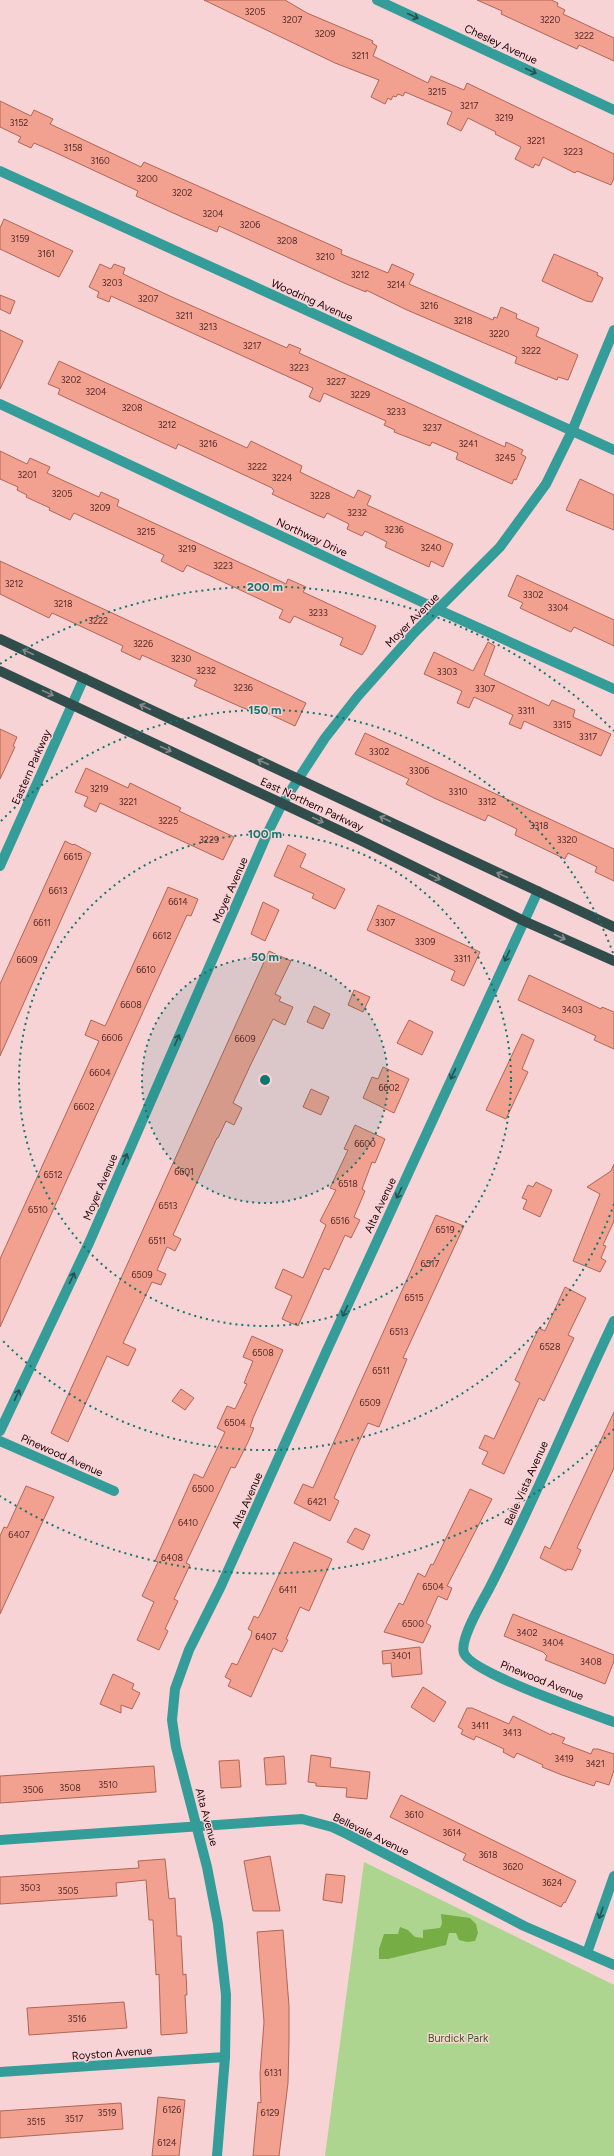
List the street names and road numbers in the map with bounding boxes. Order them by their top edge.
street label: Chesley Avenue [462,22,539,67]
street label: Woodring Avenue [269,277,355,324]
street label: Northway Drive [274,515,349,560]
street label: Moyer Avenue [383,591,442,650]
street label: Eastern Parkway [9,728,54,807]
street label: East Northern Parkway [258,775,366,834]
street label: Moyer Avenue [210,855,251,925]
street label: Moyer Avenue [81,1152,120,1222]
street label: Alta Avenue [362,1175,399,1235]
street label: Pinewood Avenue [19,1432,105,1479]
street label: Belle Vista Avenue [502,1439,551,1528]
street label: Alta Avenue [229,1470,266,1530]
street label: Pinewood Avenue [498,1658,585,1703]
street label: Alta Avenue [193,1787,220,1848]
street label: Bellevale Avenue [331,1810,411,1858]
street label: Royston Avenue [71,2044,153,2063]

